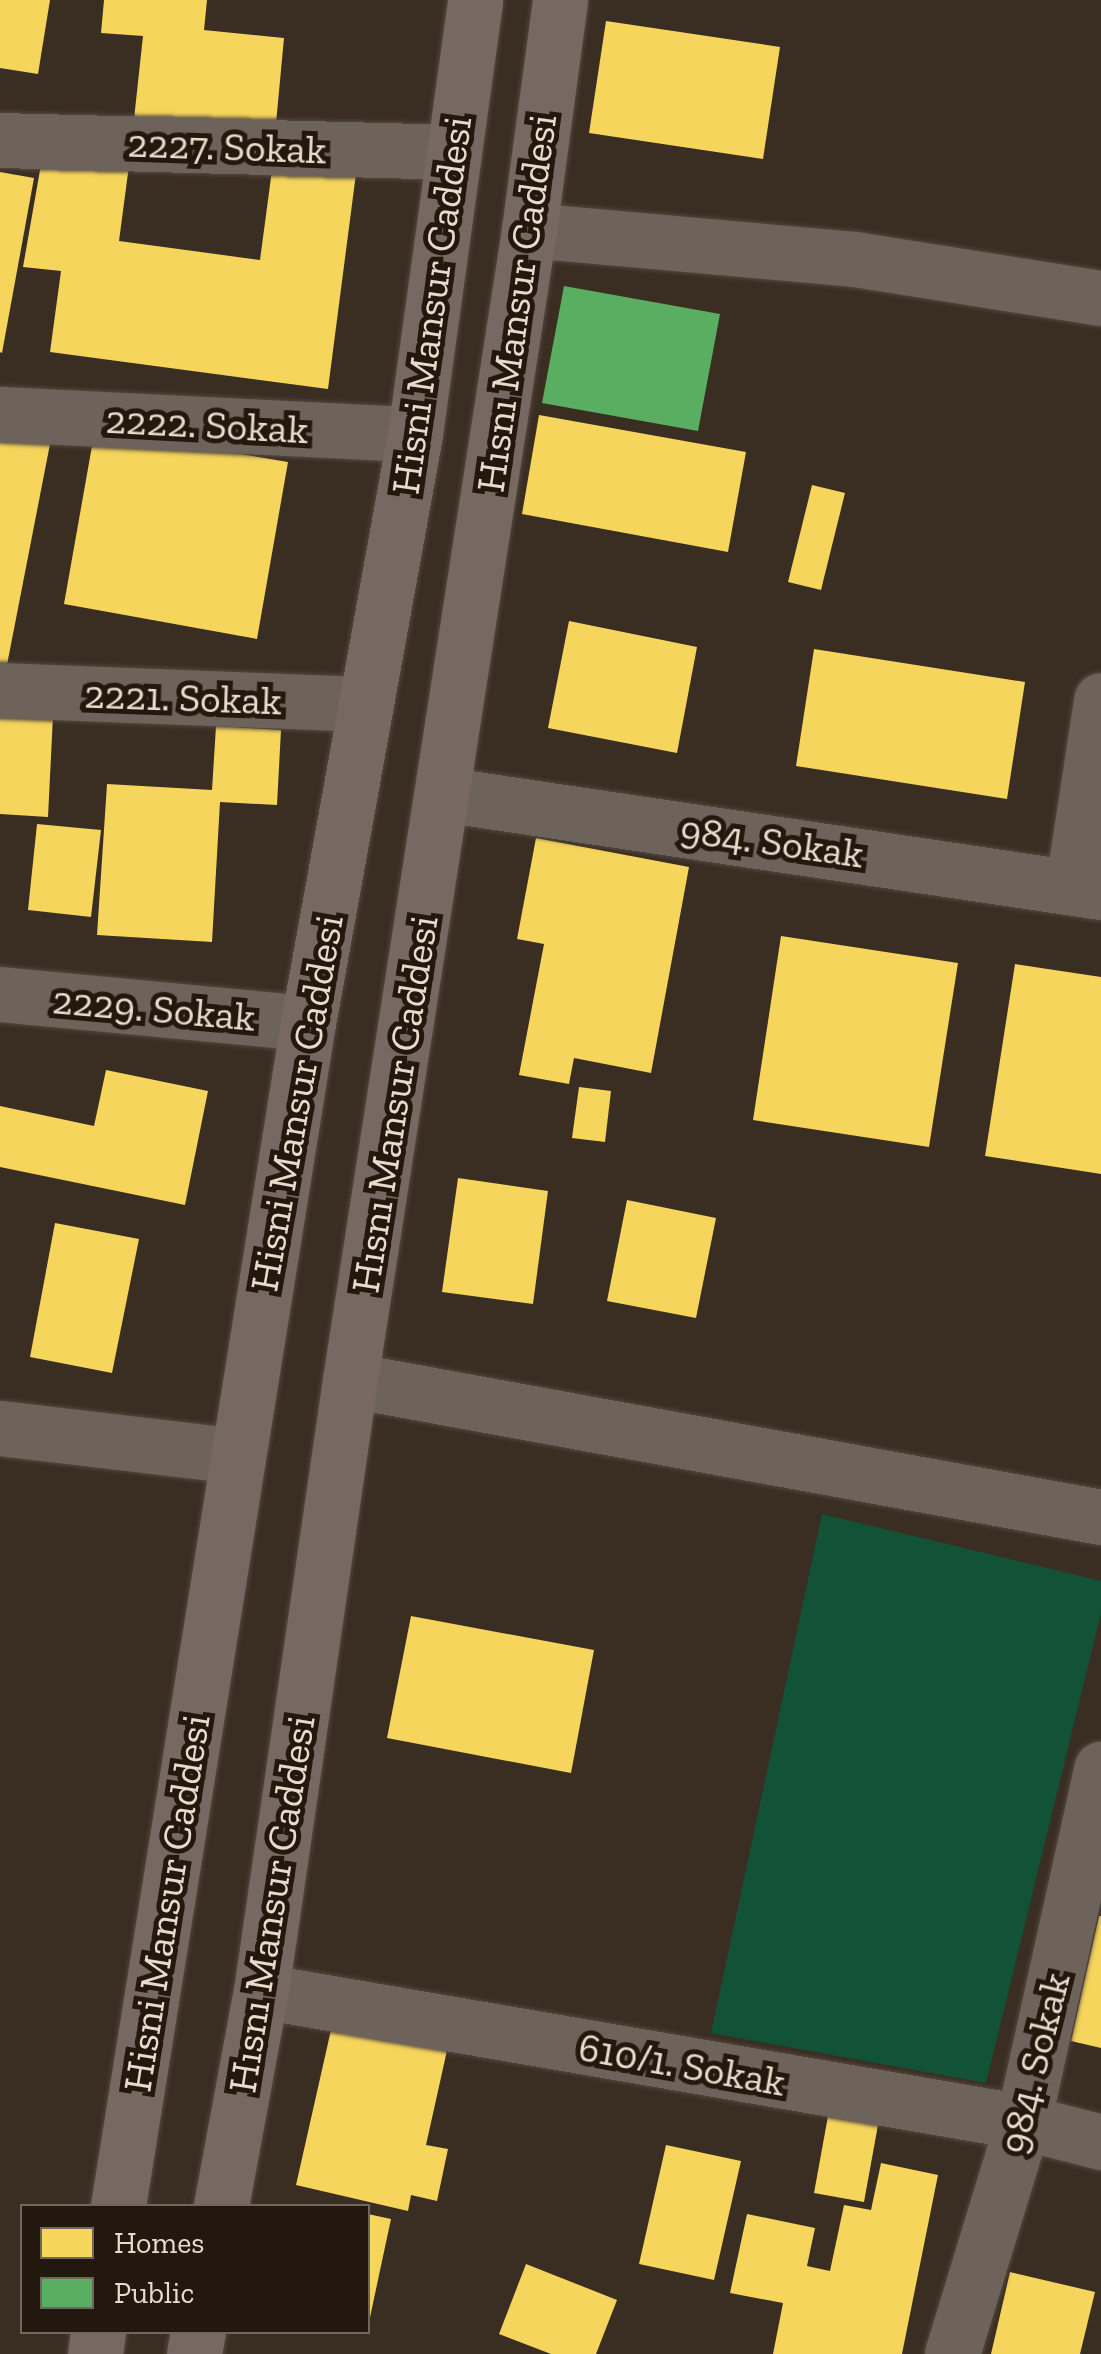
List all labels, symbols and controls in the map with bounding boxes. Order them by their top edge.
street label: Hısnı Mansur Caddesi [466,111,566,495]
street label: Hisni Mansur Caddesi [381,113,481,497]
street label: 2227. Sokak [127,119,327,173]
street label: 2222. Sokak [105,395,309,453]
street label: 2221. Sokak [83,670,283,724]
street label: 984. Sokak [677,804,867,878]
street label: Hisni Mansur Caddesi [239,911,353,1295]
street label: Hısnı Mansur Caddesi [340,912,448,1296]
street label: 2229. Sokak [51,975,257,1041]
street label: Hisni Mansur Caddesi [112,1711,220,2095]
street label: Hısnı Mansur Caddesi [217,1712,325,2096]
street label: 984. Sokak [988,1968,1080,2158]
street label: 610/1. Sokak [575,2022,789,2106]
legend [20,2204,370,2334]
text: Homes [114,2225,204,2261]
text: Public [114,2275,194,2311]

